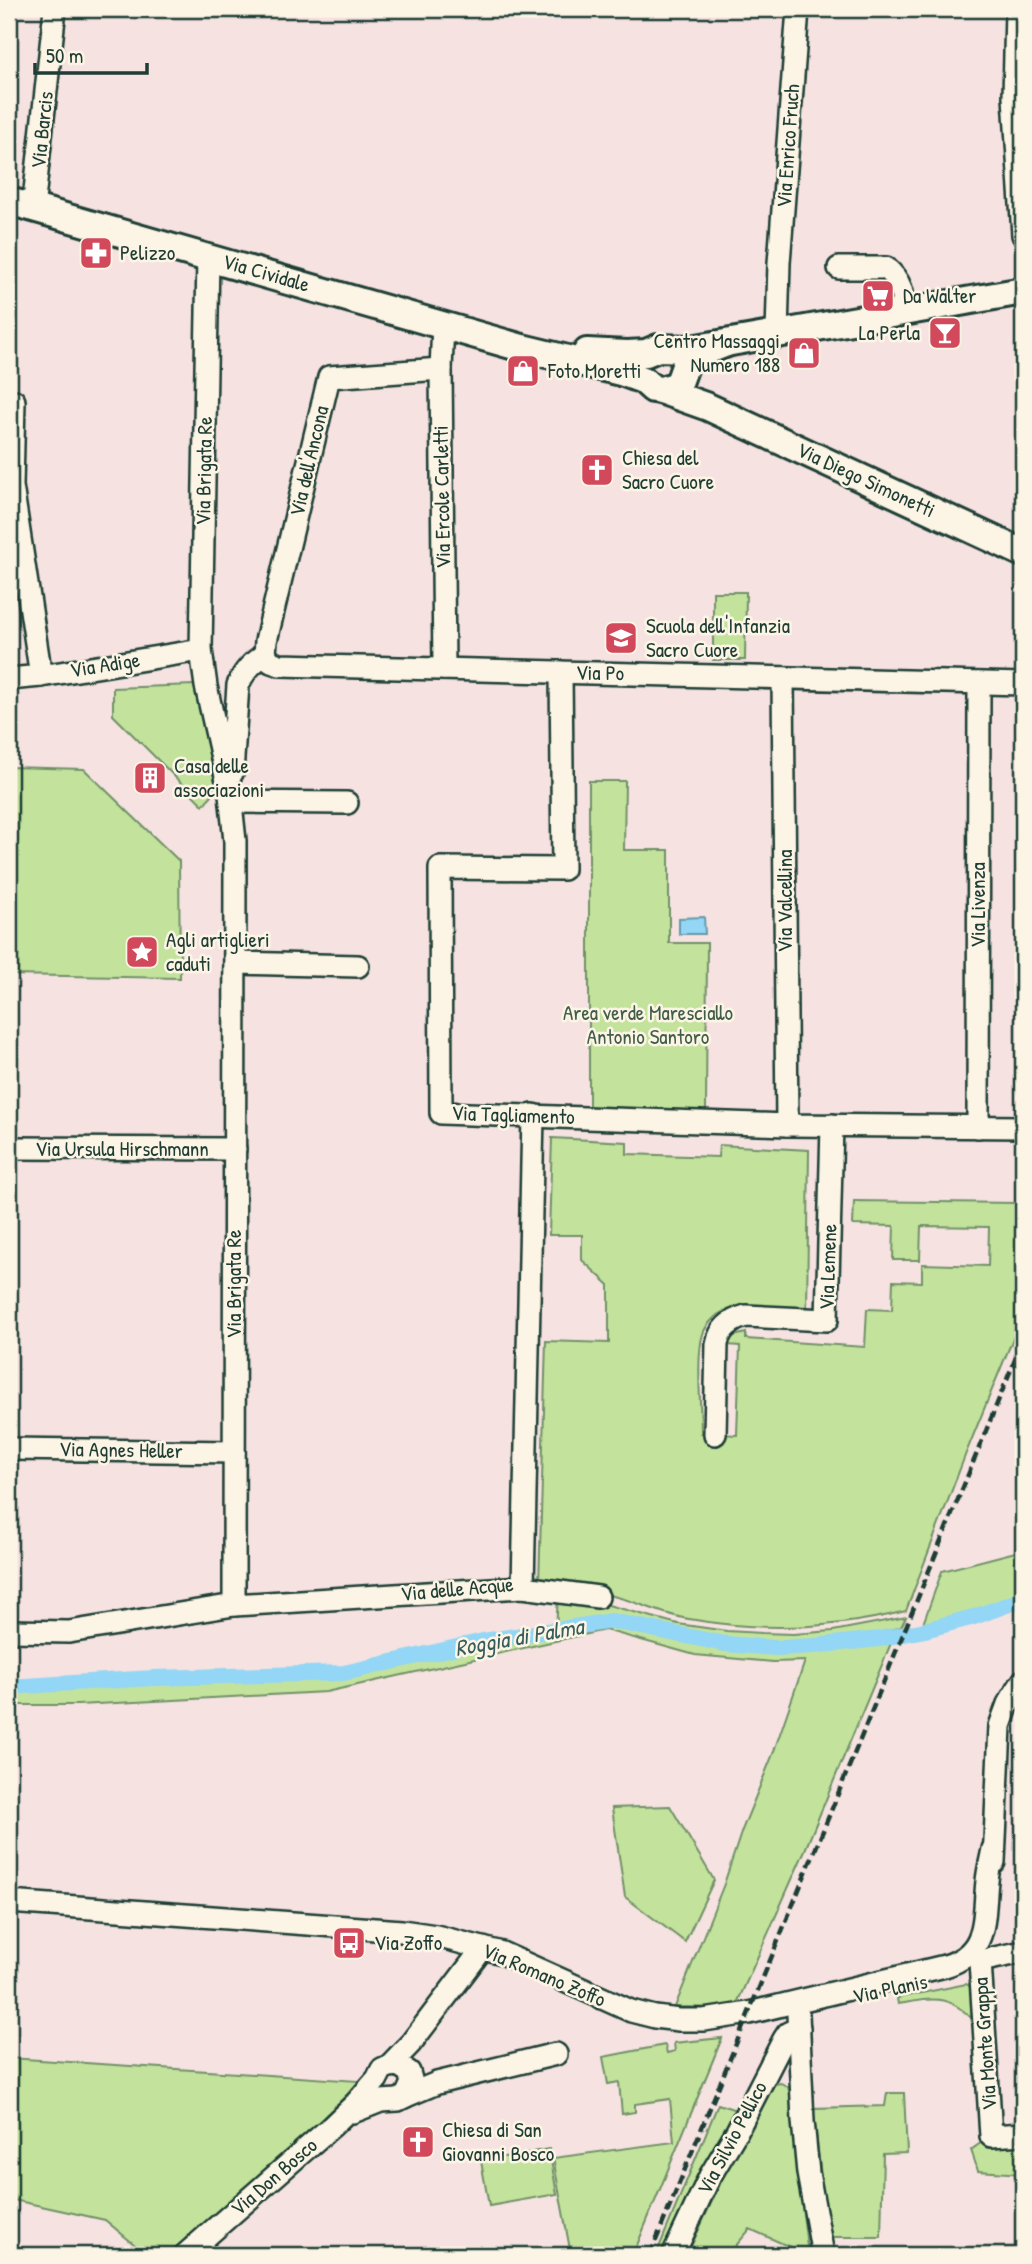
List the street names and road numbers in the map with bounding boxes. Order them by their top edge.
street label: Via Enrico Fruch [769,83,806,209]
street label: Via Barcis [23,90,60,170]
street label: Via Cividale [219,246,313,299]
street label: Via dell'Ancona [282,403,335,519]
street label: Via Brigata Re [188,416,219,526]
street label: Via Ercole Carletti [426,425,457,569]
street label: Via Diego Simonetti [792,435,940,524]
street label: Via Adige [68,645,142,684]
street label: Via Po [576,658,624,687]
street label: Via Valcellina [770,849,799,953]
street label: Via Livenza [963,862,992,948]
street label: Via Tagliamento [451,1098,575,1131]
street label: Via Ursula Hirschmann [35,1134,209,1163]
street label: Via Lemene [812,1223,843,1311]
street label: Via Brigata Re [219,1230,248,1338]
street label: Via Agnes Heller [59,1434,183,1465]
street label: Via delle Acque [399,1569,515,1608]
street label: Via Romano Zoffo [478,1936,610,2014]
street label: Via Planis [850,1966,930,2011]
street label: Via Monte Grappa [965,1977,1004,2111]
street label: Via Silvio Pellico [689,2076,774,2200]
street label: Via Don Bosco [224,2131,323,2222]

